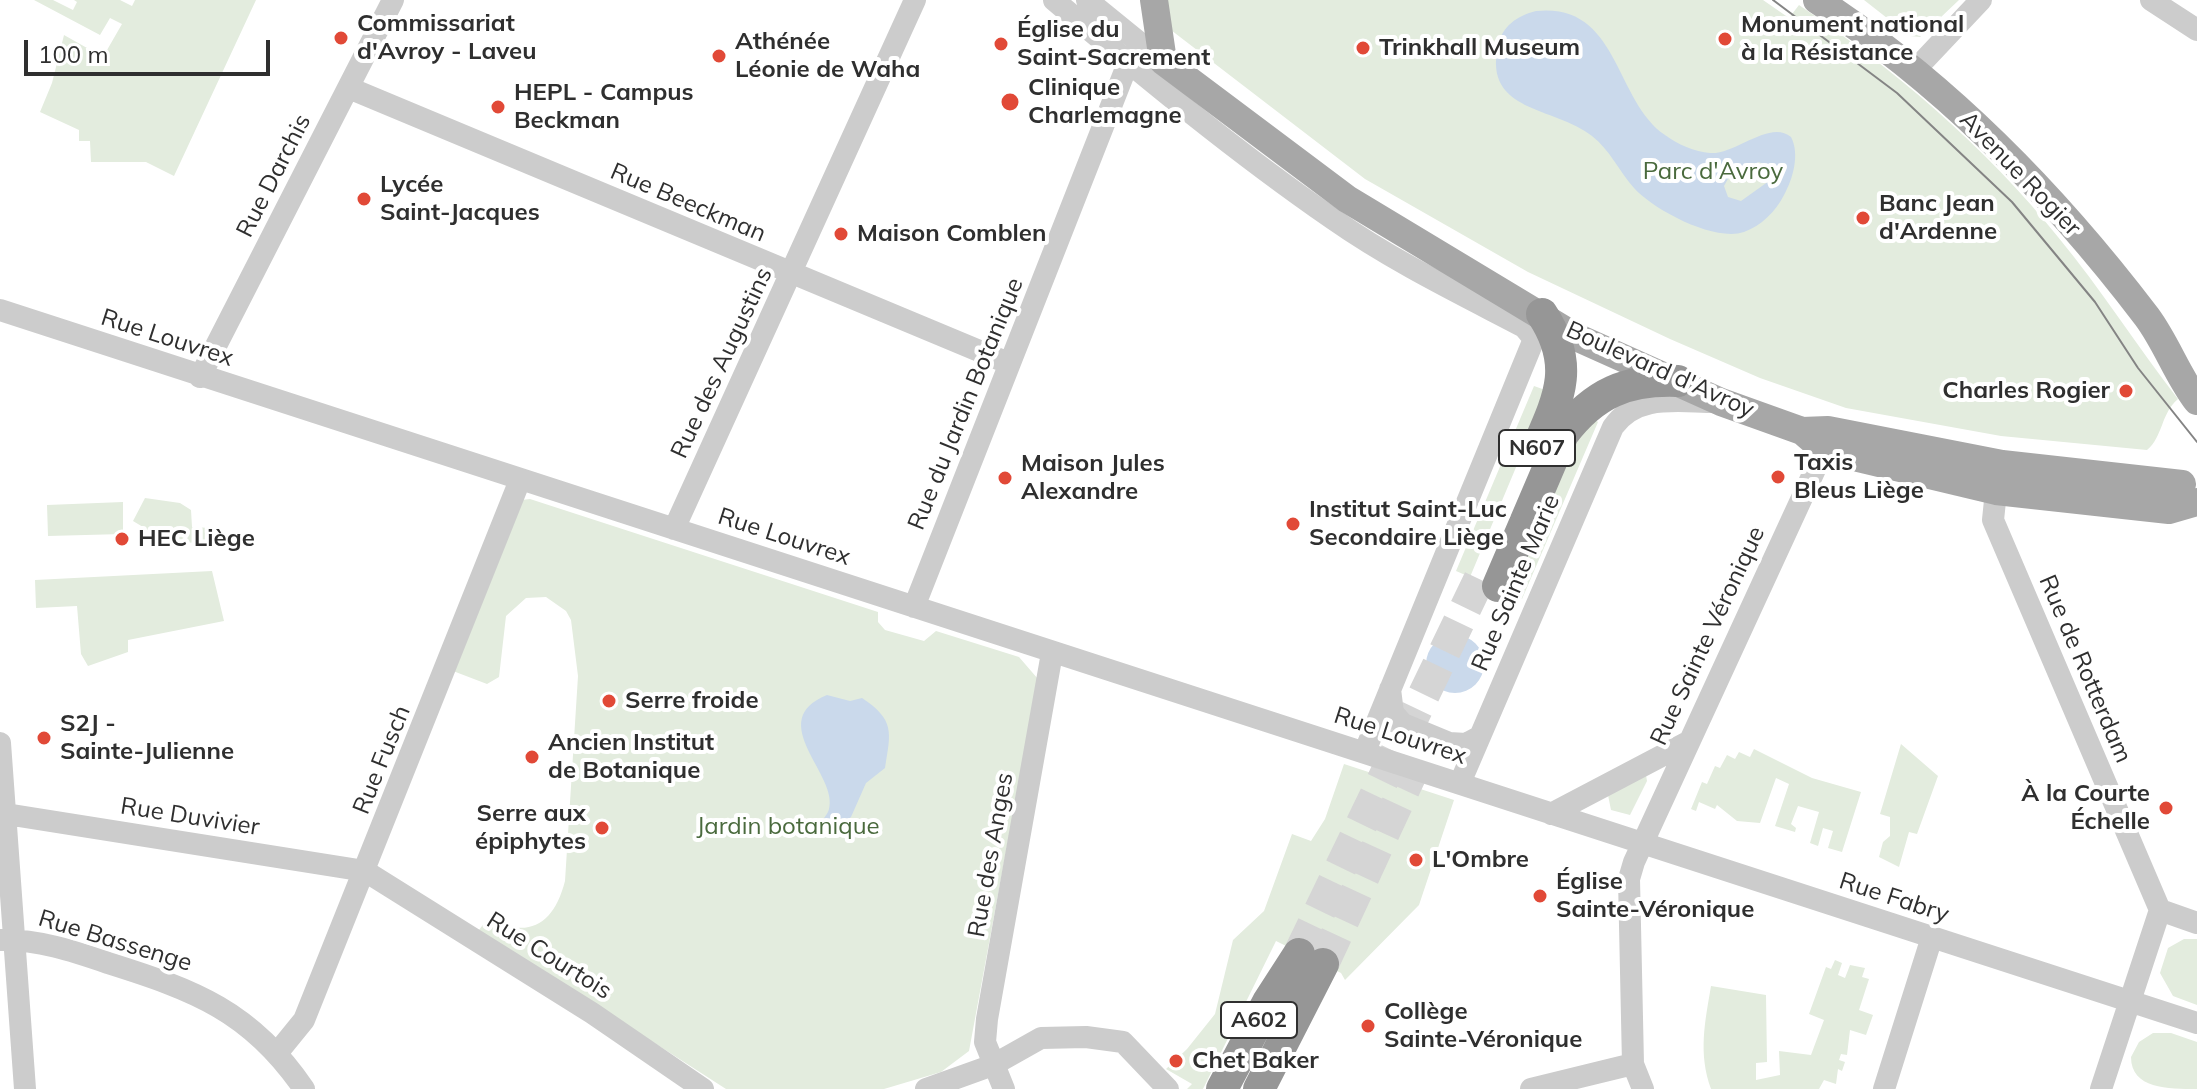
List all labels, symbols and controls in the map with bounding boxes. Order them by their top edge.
place label: Commissariat d'Avroy - Laveu [357,10,536,66]
place label: Monument national à la Résistance [1741,11,1964,67]
place label: Église du Saint-Sacrement [1017,16,1210,72]
scale bar [28,24,274,74]
place label: Athénée Léonie de Waha [735,28,920,84]
marker: Commissariat d'Avroy - Laveu [332,29,350,47]
marker: Monument national à la Résistance [1716,30,1734,48]
place label: Trinkhall Museum [1379,34,1580,62]
marker: Église du Saint-Sacrement [992,35,1010,53]
text: 100 m [38,39,109,69]
marker: Trinkhall Museum [1354,39,1372,57]
marker: Athénée Léonie de Waha [710,47,728,65]
place label: Clinique Charlemagne [1028,74,1182,130]
place label: HEPL - Campus Beckman [514,79,694,135]
marker: Clinique Charlemagne [999,91,1021,113]
marker: HEPL - Campus Beckman [489,98,507,116]
street label: Avenue Rogier [1953,106,2087,242]
street label: Rue Darchis [231,110,317,242]
street label: Rue Beeckman [606,157,770,249]
park label: Parc d'Avroy [1643,158,1783,186]
place label: Lycée Saint-Jacques [380,171,540,227]
marker: Lycée Saint-Jacques [355,190,373,208]
place label: Banc Jean d'Ardenne [1879,190,1997,246]
marker: Banc Jean d'Ardenne [1854,209,1872,227]
place label: Maison Comblen [857,220,1046,248]
marker: Maison Comblen [832,225,850,243]
street label: Rue des Augustins [665,263,779,463]
street label: Rue du Jardin Botanique [902,274,1030,534]
street label: Rue Louvrex [97,303,237,373]
street label: Boulevard d'Avroy [1561,316,1759,424]
place label: Charles Rogier [1942,377,2110,405]
marker: Charles Rogier [2117,382,2135,400]
road number: N607 [1499,430,1575,466]
place label: Taxis Bleus Liège [1794,449,1924,505]
place label: Maison Jules Alexandre [1021,450,1165,506]
marker: Taxis Bleus Liège [1769,468,1787,486]
marker: Maison Jules Alexandre [996,469,1014,487]
street label: Rue Sainte Marie [1466,490,1566,676]
place label: Institut Saint-Luc Secondaire Liège [1309,496,1507,552]
street label: Rue Louvrex [714,502,854,572]
marker: Institut Saint-Luc Secondaire Liège [1284,515,1302,533]
street label: Rue Sainte Véronique [1645,522,1771,750]
place label: HEC Liège [138,525,255,553]
marker: HEC Liège [113,530,131,548]
street label: Rue de Rotterdam [2032,571,2138,767]
place label: Serre froide [625,687,759,715]
marker: Serre froide [600,692,618,710]
street label: Rue Fusch [347,701,417,819]
street label: Rue Louvrex [1330,701,1470,771]
place label: S2J - Sainte-Julienne [60,710,234,766]
marker: S2J - Sainte-Julienne [35,729,53,747]
place label: Ancien Institut de Botanique [548,729,714,785]
marker: Ancien Institut de Botanique [523,748,541,766]
street label: Rue des Anges [962,770,1020,940]
place label: À la Courte Échelle [2021,780,2150,836]
street label: Rue Duvivier [118,792,262,842]
marker: À la Courte Échelle [2157,799,2175,817]
place label: Serre aux épiphytes [475,800,586,856]
park label: Jardin botanique [696,813,880,841]
marker: Serre aux épiphytes [593,819,611,837]
place label: L'Ombre [1432,846,1529,874]
marker: L'Ombre [1407,851,1425,869]
street label: Rue Fabry [1835,867,1953,929]
place label: Église Sainte-Véronique [1556,868,1754,924]
marker: Église Sainte-Véronique [1531,887,1549,905]
street label: Rue Bassenge [35,904,195,978]
street label: Rue Courtois [481,906,617,1006]
place label: Collège Sainte-Véronique [1384,998,1582,1054]
road number: A602 [1221,1002,1297,1038]
marker: Collège Sainte-Véronique [1359,1017,1377,1035]
place label: Chet Baker [1192,1047,1319,1075]
marker: Chet Baker [1167,1052,1185,1070]

